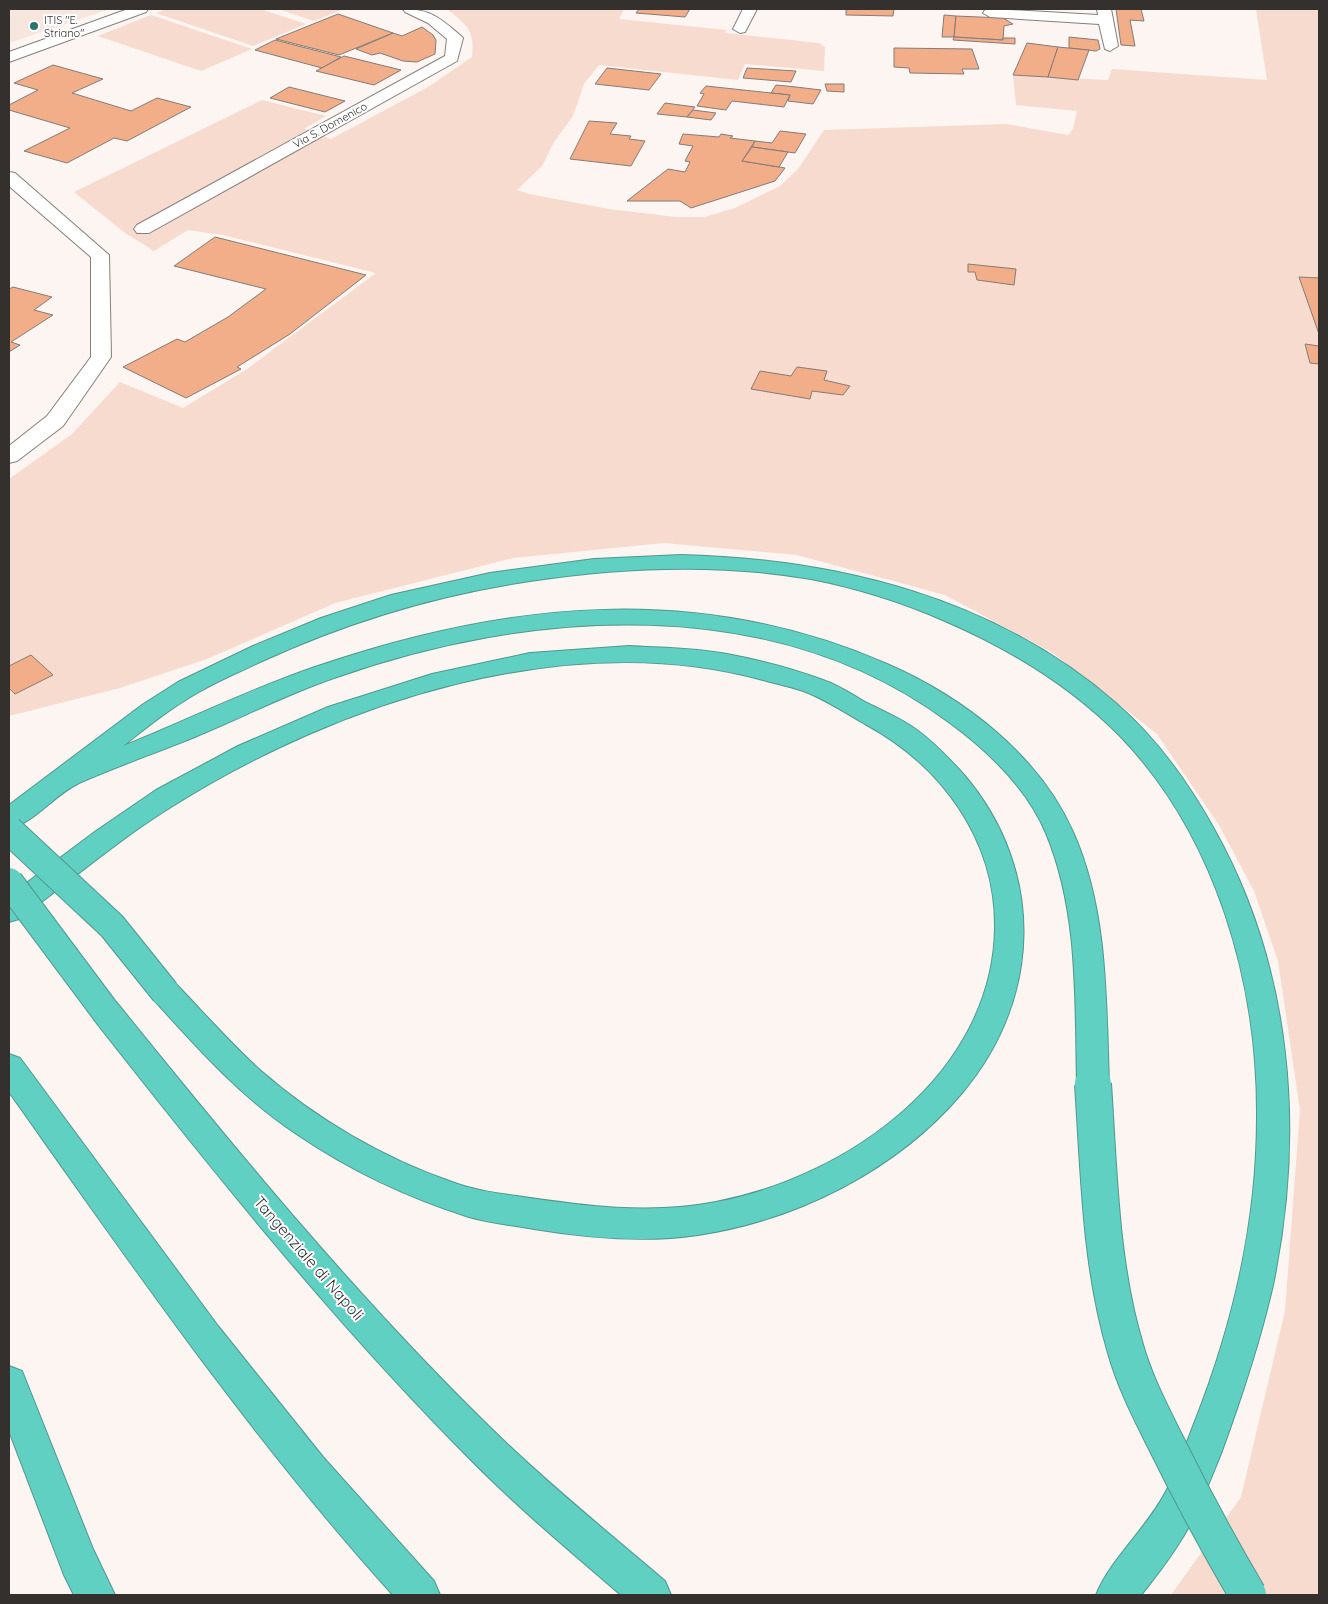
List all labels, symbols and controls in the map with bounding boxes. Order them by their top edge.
place label: ITIS ''E. Striano'' [44,13,84,40]
marker: ITIS ''E. Striano'' [28,20,40,32]
street label: Via S. Domenico [291,99,370,151]
street label: Tangenziale di Napoli [250,1192,368,1324]

